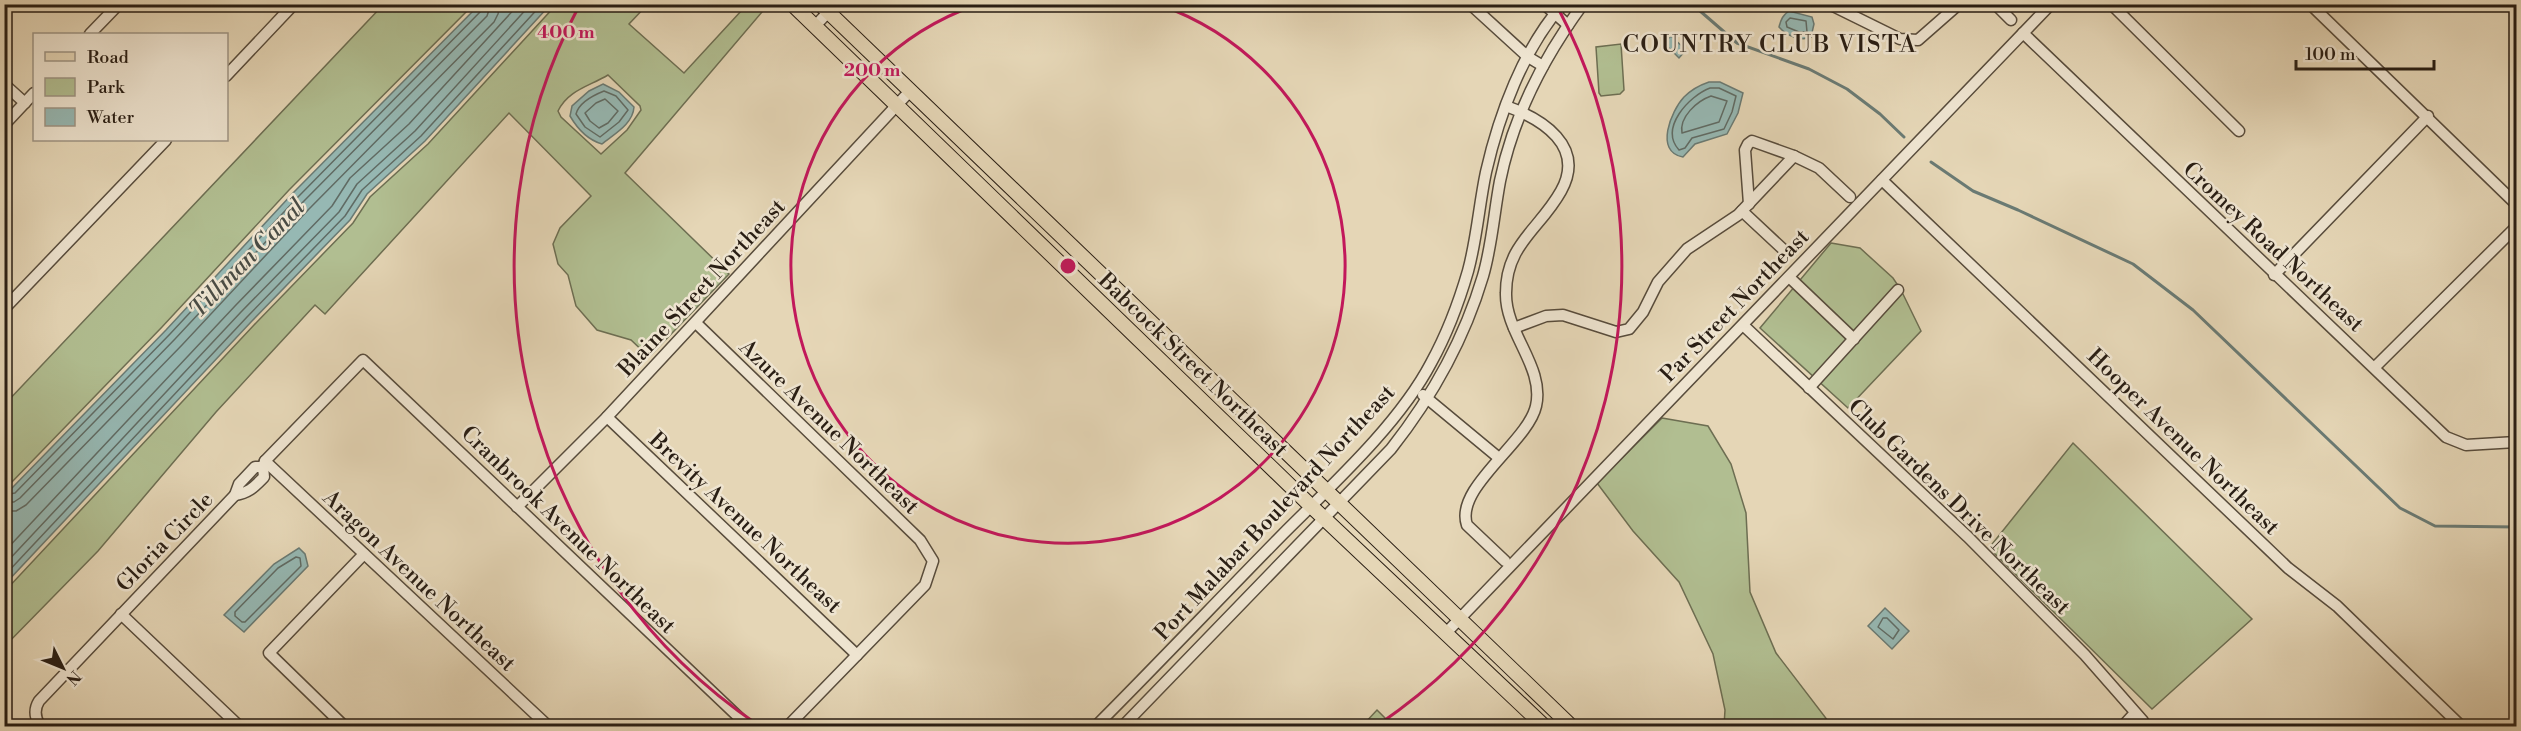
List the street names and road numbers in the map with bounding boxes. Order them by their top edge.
street label: Cromey Road Northeast [2177,156,2369,338]
street label: Blaine Street Northeast [612,193,792,383]
street label: Par Street Northeast [1655,224,1815,388]
street label: Babcock Street Northeast [1092,267,1294,463]
street label: Azure Avenue Northeast [733,333,925,520]
street label: Hooper Avenue Northeast [2081,343,2285,541]
street label: Port Malabar Boulevard Northeast [1149,379,1401,647]
street label: Club Gardens Drive Northeast [1842,394,2076,621]
street label: Cranbrook Avenue Northeast [455,420,681,640]
street label: Brevity Avenue Northeast [642,426,847,620]
street label: Aragon Avenue Northeast [316,484,521,678]
street label: Gloria Circle [111,487,219,598]

